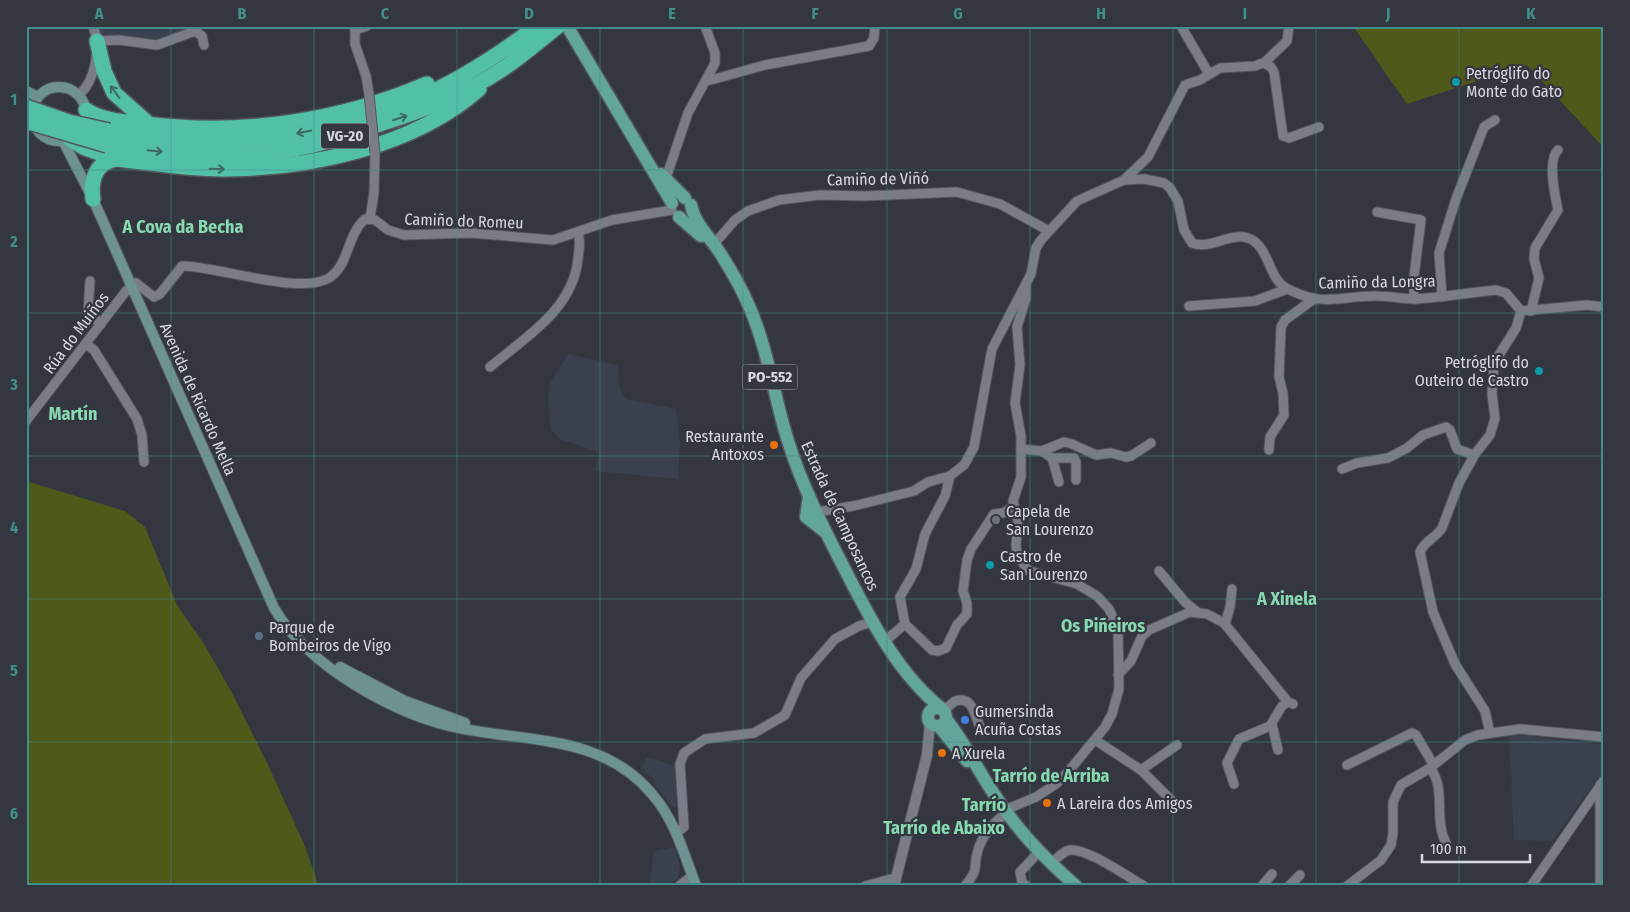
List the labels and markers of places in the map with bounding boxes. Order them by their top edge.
place label: Petróglifo do Monte do Gato [1466,64,1562,101]
marker: Petróglifo do Monte do Gato [1450,76,1462,88]
place label: Petróglifo do Outeiro de Castro [1415,353,1529,390]
marker: Petróglifo do Outeiro de Castro [1533,365,1545,377]
place label: Restaurante Antoxos [685,427,764,464]
marker: Restaurante Antoxos [768,439,780,451]
place label: Capela de San Lourenzo [1006,502,1094,539]
marker: Capela de San Lourenzo [990,514,1002,526]
place label: Castro de San Lourenzo [1000,547,1088,584]
marker: Castro de San Lourenzo [984,559,996,571]
place label: Parque de Bombeiros de Vigo [269,618,391,655]
marker: Parque de Bombeiros de Vigo [253,630,265,642]
place label: Gumersinda Acuña Costas [975,702,1061,739]
marker: Gumersinda Acuña Costas [959,714,971,726]
place label: A Xurela [952,744,1005,763]
marker: A Xurela [936,747,948,759]
place label: A Lareira dos Amigos [1057,794,1193,813]
marker: A Lareira dos Amigos [1041,797,1053,809]

